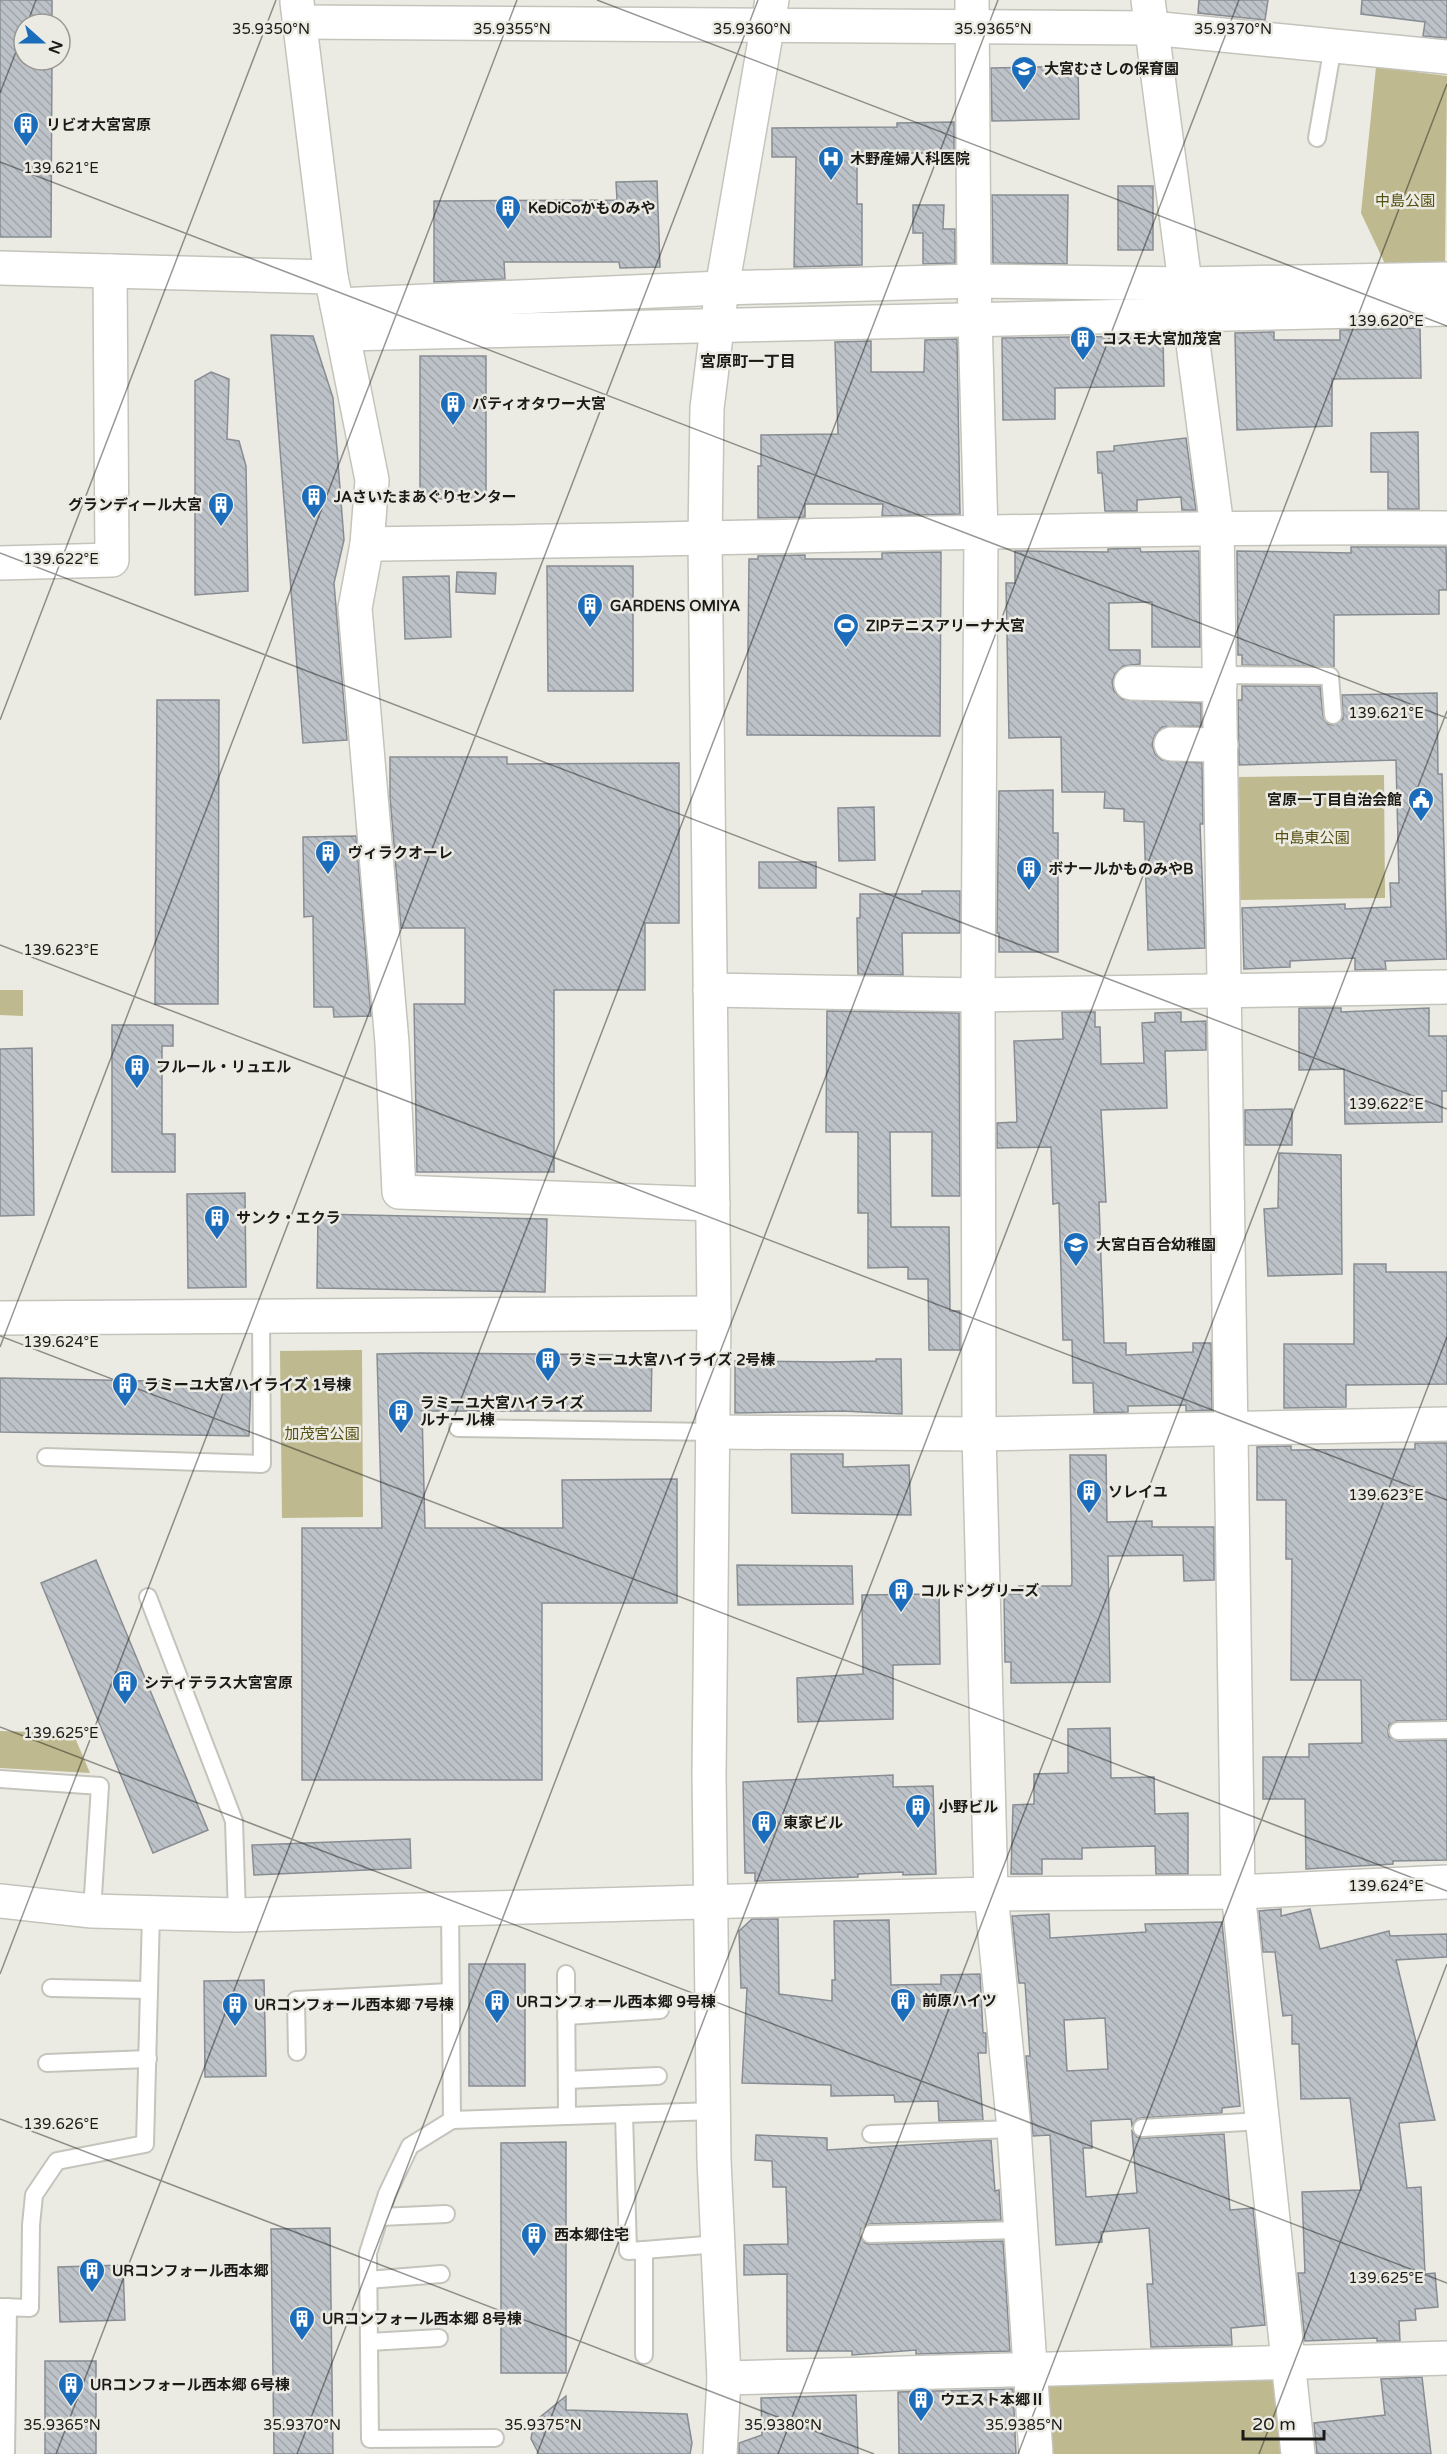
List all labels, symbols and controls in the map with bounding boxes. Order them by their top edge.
north arrow [12,12,72,72]
text: 35.9350°N [232,20,310,38]
text: 35.9355°N [473,20,551,38]
text: 35.9360°N [713,20,791,38]
text: 35.9365°N [954,20,1032,38]
text: 35.9370°N [1194,20,1272,38]
text: N [43,37,67,57]
school or university icon: 大宮むさしの保育園 [1009,54,1039,92]
place label: 大宮むさしの保育園 [1044,60,1179,78]
building icon: リビオ大宮宮原 [11,110,41,148]
place label: リビオ大宮宮原 [46,116,151,134]
hospital icon: 木野産婦人科医院 [816,144,846,182]
place label: 木野産婦人科医院 [850,150,970,168]
text: 139.621°E [23,159,99,177]
park label: 中島公園 [1375,192,1435,210]
building icon: KeDiCoかものみや [493,193,523,231]
place label: KeDiCoかものみや [528,199,655,217]
text: 139.620°E [1348,312,1424,330]
building icon: コスモ大宮加茂宮 [1068,324,1098,362]
place label: コスモ大宮加茂宮 [1102,330,1222,348]
district label: 宮原町一丁目 [700,352,796,372]
building icon: パティオタワー大宮 [438,389,468,427]
place label: パティオタワー大宮 [472,395,606,413]
building icon: JAさいたまあぐりセンター [299,482,329,520]
place label: JAさいたまあぐりセンター [333,488,517,506]
building icon: グランディール大宮 [206,490,236,528]
place label: グランディール大宮 [68,496,202,514]
text: 139.622°E [23,550,99,568]
building icon: GARDENS OMIYA [575,591,605,629]
place label: GARDENS OMIYA [610,597,740,615]
sports icon: ZIPテニスアリーナ大宮 [831,611,861,649]
place label: ZIPテニスアリーナ大宮 [866,617,1025,635]
text: 139.621°E [1348,704,1424,722]
public building icon: 宮原一丁目自治会館 [1406,785,1436,823]
place label: 宮原一丁目自治会館 [1267,791,1402,809]
park label: 中島東公園 [1274,829,1350,847]
building icon: ヴィラクオーレ [313,838,343,876]
place label: ヴィラクオーレ [348,844,453,862]
building icon: ボナールかものみやB [1014,854,1044,892]
place label: ボナールかものみやB [1048,860,1193,878]
text: 139.623°E [23,941,99,959]
building icon: フルール・リュエル [122,1052,152,1090]
place label: フルール・リュエル [156,1058,291,1076]
text: 139.622°E [1348,1095,1424,1113]
building icon: サンク・エクラ [202,1203,232,1241]
place label: サンク・エクラ [236,1209,341,1227]
school or university icon: 大宮白百合幼稚園 [1061,1230,1091,1268]
place label: 大宮白百合幼稚園 [1096,1236,1216,1254]
text: 139.624°E [23,1333,99,1351]
building icon: ラミーユ大宮ハイライズ 2号棟 [533,1345,563,1383]
place label: ラミーユ大宮ハイライズ 2号棟 [568,1351,776,1369]
building icon: ラミーユ大宮ハイライズ 1号棟 [110,1370,140,1408]
place label: ラミーユ大宮ハイライズ 1号棟 [144,1376,352,1394]
place label: ラミーユ大宮ハイライズ ルナール棟 [420,1394,584,1429]
building icon: ラミーユ大宮ハイライズ ルナール棟 [386,1397,416,1435]
park label: 加茂宮公園 [284,1425,360,1443]
building icon: ソレイユ [1074,1477,1104,1515]
place label: ソレイユ [1108,1483,1168,1501]
text: 139.623°E [1348,1486,1424,1504]
building icon: コルドングリーズ [886,1576,916,1614]
place label: コルドングリーズ [920,1582,1039,1600]
building icon: シティテラス大宮宮原 [110,1668,140,1706]
place label: シティテラス大宮宮原 [144,1674,293,1692]
text: 139.625°E [23,1724,99,1742]
building icon: 小野ビル [903,1792,933,1830]
place label: 小野ビル [938,1798,998,1816]
building icon: 東家ビル [749,1808,779,1846]
place label: 東家ビル [783,1814,843,1832]
text: 139.624°E [1348,1877,1424,1895]
building icon: 前原ハイツ [888,1986,918,2024]
building icon: URコンフォール西本郷 9号棟 [482,1987,512,2025]
building icon: URコンフォール西本郷 7号棟 [220,1990,250,2028]
place label: 前原ハイツ [922,1992,997,2010]
place label: URコンフォール西本郷 9号棟 [516,1993,716,2011]
place label: URコンフォール西本郷 7号棟 [254,1996,454,2014]
text: 139.626°E [23,2115,99,2133]
building icon: 西本郷住宅 [519,2220,549,2258]
place label: 西本郷住宅 [554,2226,629,2244]
building icon: URコンフォール西本郷 [77,2256,107,2294]
place label: URコンフォール西本郷 [112,2262,269,2280]
text: 139.625°E [1348,2269,1424,2287]
building icon: URコンフォール西本郷 8号棟 [287,2304,317,2342]
place label: URコンフォール西本郷 8号棟 [322,2310,522,2328]
building icon: URコンフォール西本郷 6号棟 [56,2370,86,2408]
place label: URコンフォール西本郷 6号棟 [90,2376,290,2394]
building icon: ウエスト本郷Ⅱ [906,2385,936,2423]
place label: ウエスト本郷Ⅱ [940,2391,1045,2409]
scale bar [1243,2403,1324,2441]
text: 20 m [1252,2413,1296,2435]
text: 35.9365°N [23,2416,101,2434]
text: 35.9370°N [263,2416,341,2434]
text: 35.9375°N [504,2416,582,2434]
text: 35.9380°N [744,2416,822,2434]
text: 35.9385°N [985,2416,1063,2434]

